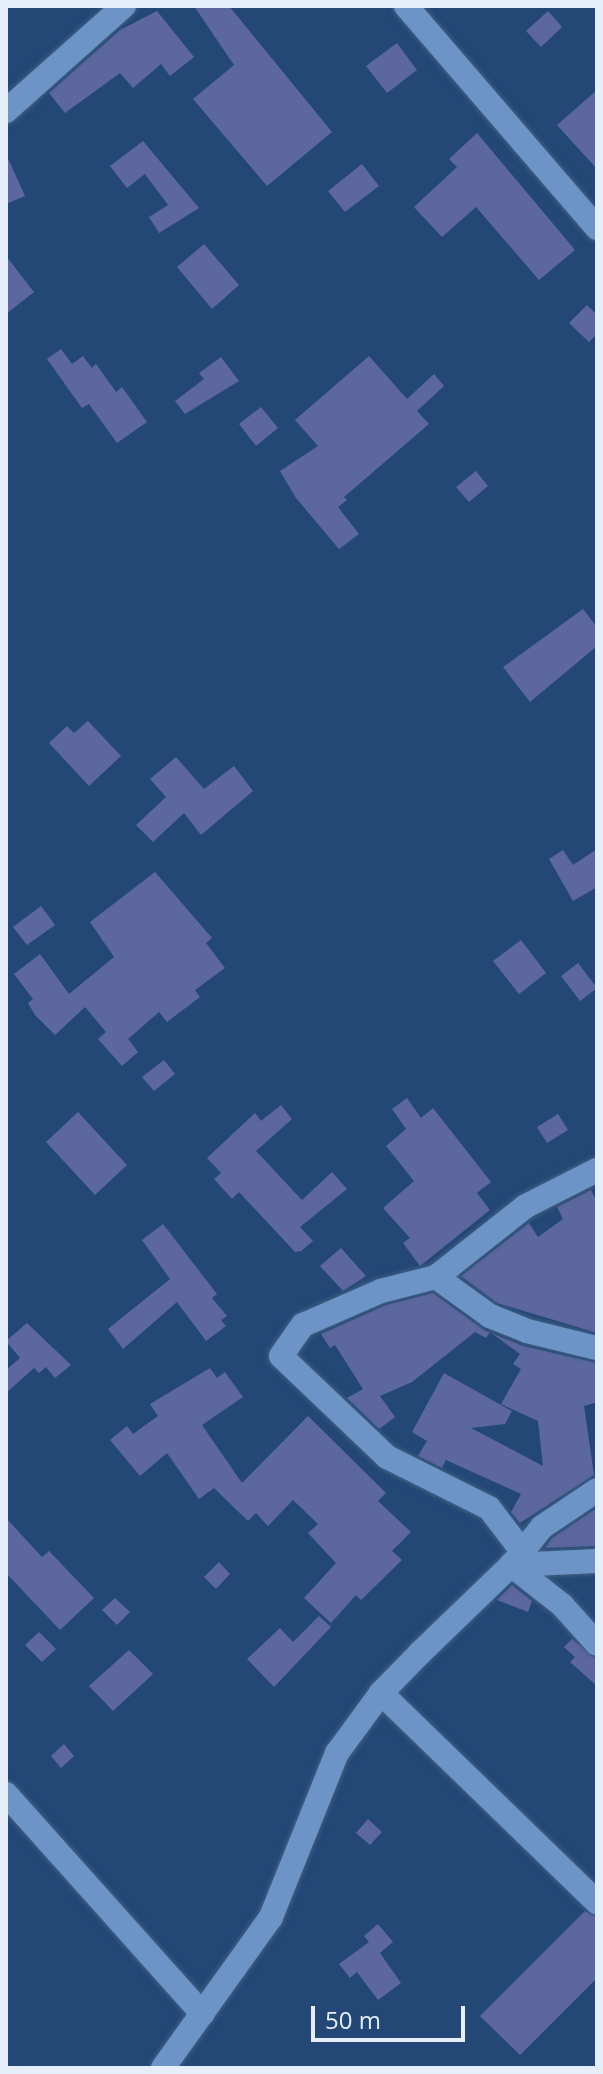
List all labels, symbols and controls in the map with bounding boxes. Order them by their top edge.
scale bar [315,1990,469,2040]
text: 50 m [325,2003,381,2036]

